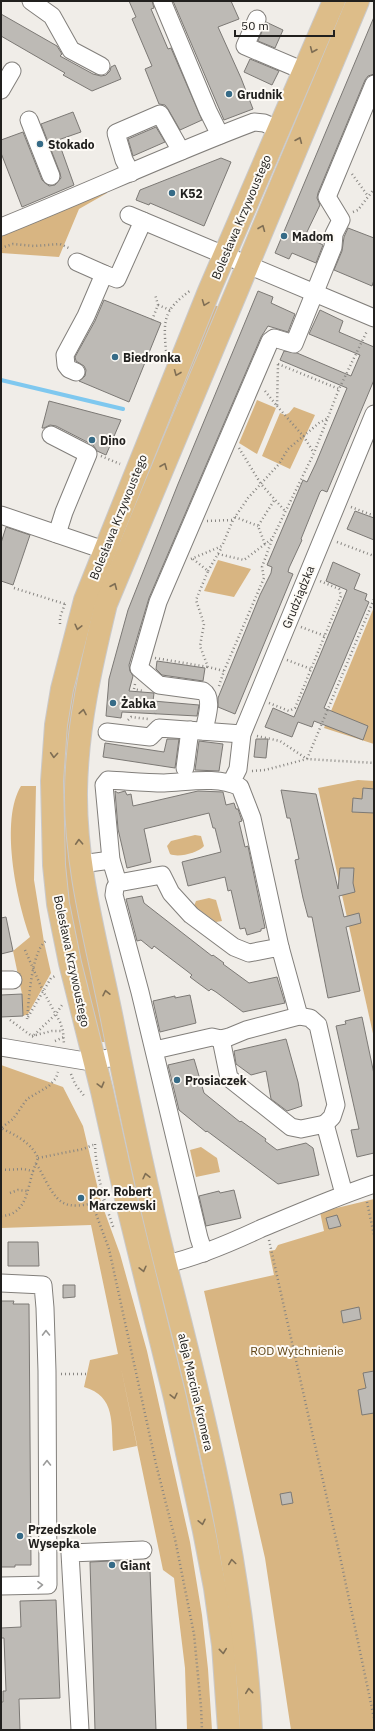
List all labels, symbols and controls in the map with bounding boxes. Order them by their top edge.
scale bar [235,12,334,38]
text: 50 m [241,18,269,33]
one-way arrow [310,45,318,53]
place label: Grudnik [237,87,283,102]
marker: Grudnik [224,89,234,99]
one-way arrow [295,136,303,143]
place label: Stokado [48,137,95,152]
marker: Stokado [35,139,45,149]
street label: Bolesława Krzywoustego [208,152,274,282]
place label: K52 [180,186,203,201]
marker: K52 [167,188,177,198]
one-way arrow [258,224,266,231]
place label: Madom [292,229,333,244]
marker: Madom [279,231,289,241]
one-way arrow [201,300,209,307]
place label: Biedronka [123,350,181,365]
marker: Biedronka [110,352,120,362]
one-way arrow [173,369,181,376]
place label: Dino [100,433,126,448]
marker: Dino [87,435,97,445]
street label: Bolesława Krzywoustego [86,452,150,582]
one-way arrow [159,463,167,470]
street label: Grudziądzka [279,563,318,631]
one-way arrow [109,583,117,590]
one-way arrow [74,623,83,630]
place label: Żabka [121,696,156,711]
marker: Żabka [108,698,118,708]
one-way arrow [78,709,86,715]
one-way arrow [50,751,59,758]
one-way arrow [74,839,83,845]
street label: Bolesława Krzywoustego [51,894,93,1028]
one-way arrow [103,990,111,996]
place label: Prosiaczek [185,1073,247,1088]
marker: Prosiaczek [172,1075,182,1085]
one-way arrow [96,1082,104,1088]
one-way arrow [142,1172,150,1179]
place label: por. Robert Marczewski [89,1184,156,1213]
marker: por. Robert Marczewski [76,1193,86,1203]
one-way arrow [138,1265,147,1272]
one-way arrow [42,1330,50,1336]
street label: aleja Marcina Kromera [175,1332,217,1453]
park label: ROD Wytchnienie [250,1343,344,1358]
one-way arrow [169,1392,178,1399]
one-way arrow [43,1460,51,1466]
one-way arrow [198,1519,206,1526]
place label: Przedszkole Wysepka [28,1522,97,1551]
marker: Przedszkole Wysepka [15,1531,25,1541]
place label: Giant [120,1558,151,1573]
one-way arrow [228,1559,237,1565]
marker: Giant [107,1560,117,1570]
one-way arrow [37,1581,43,1589]
one-way arrow [218,1648,227,1654]
one-way arrow [244,1688,253,1694]

